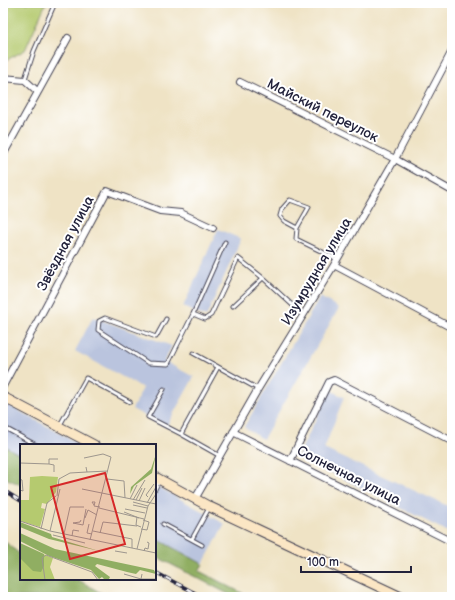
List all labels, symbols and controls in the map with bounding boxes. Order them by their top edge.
street label: Майский переулок [264,75,382,146]
street label: Звёздная улица [33,192,98,294]
street label: Изумрудная улица [278,214,356,328]
street label: Солнечная улица [294,442,404,509]
inset map [20,444,156,580]
scale bar [301,548,411,574]
text: 100 m [307,555,339,570]

